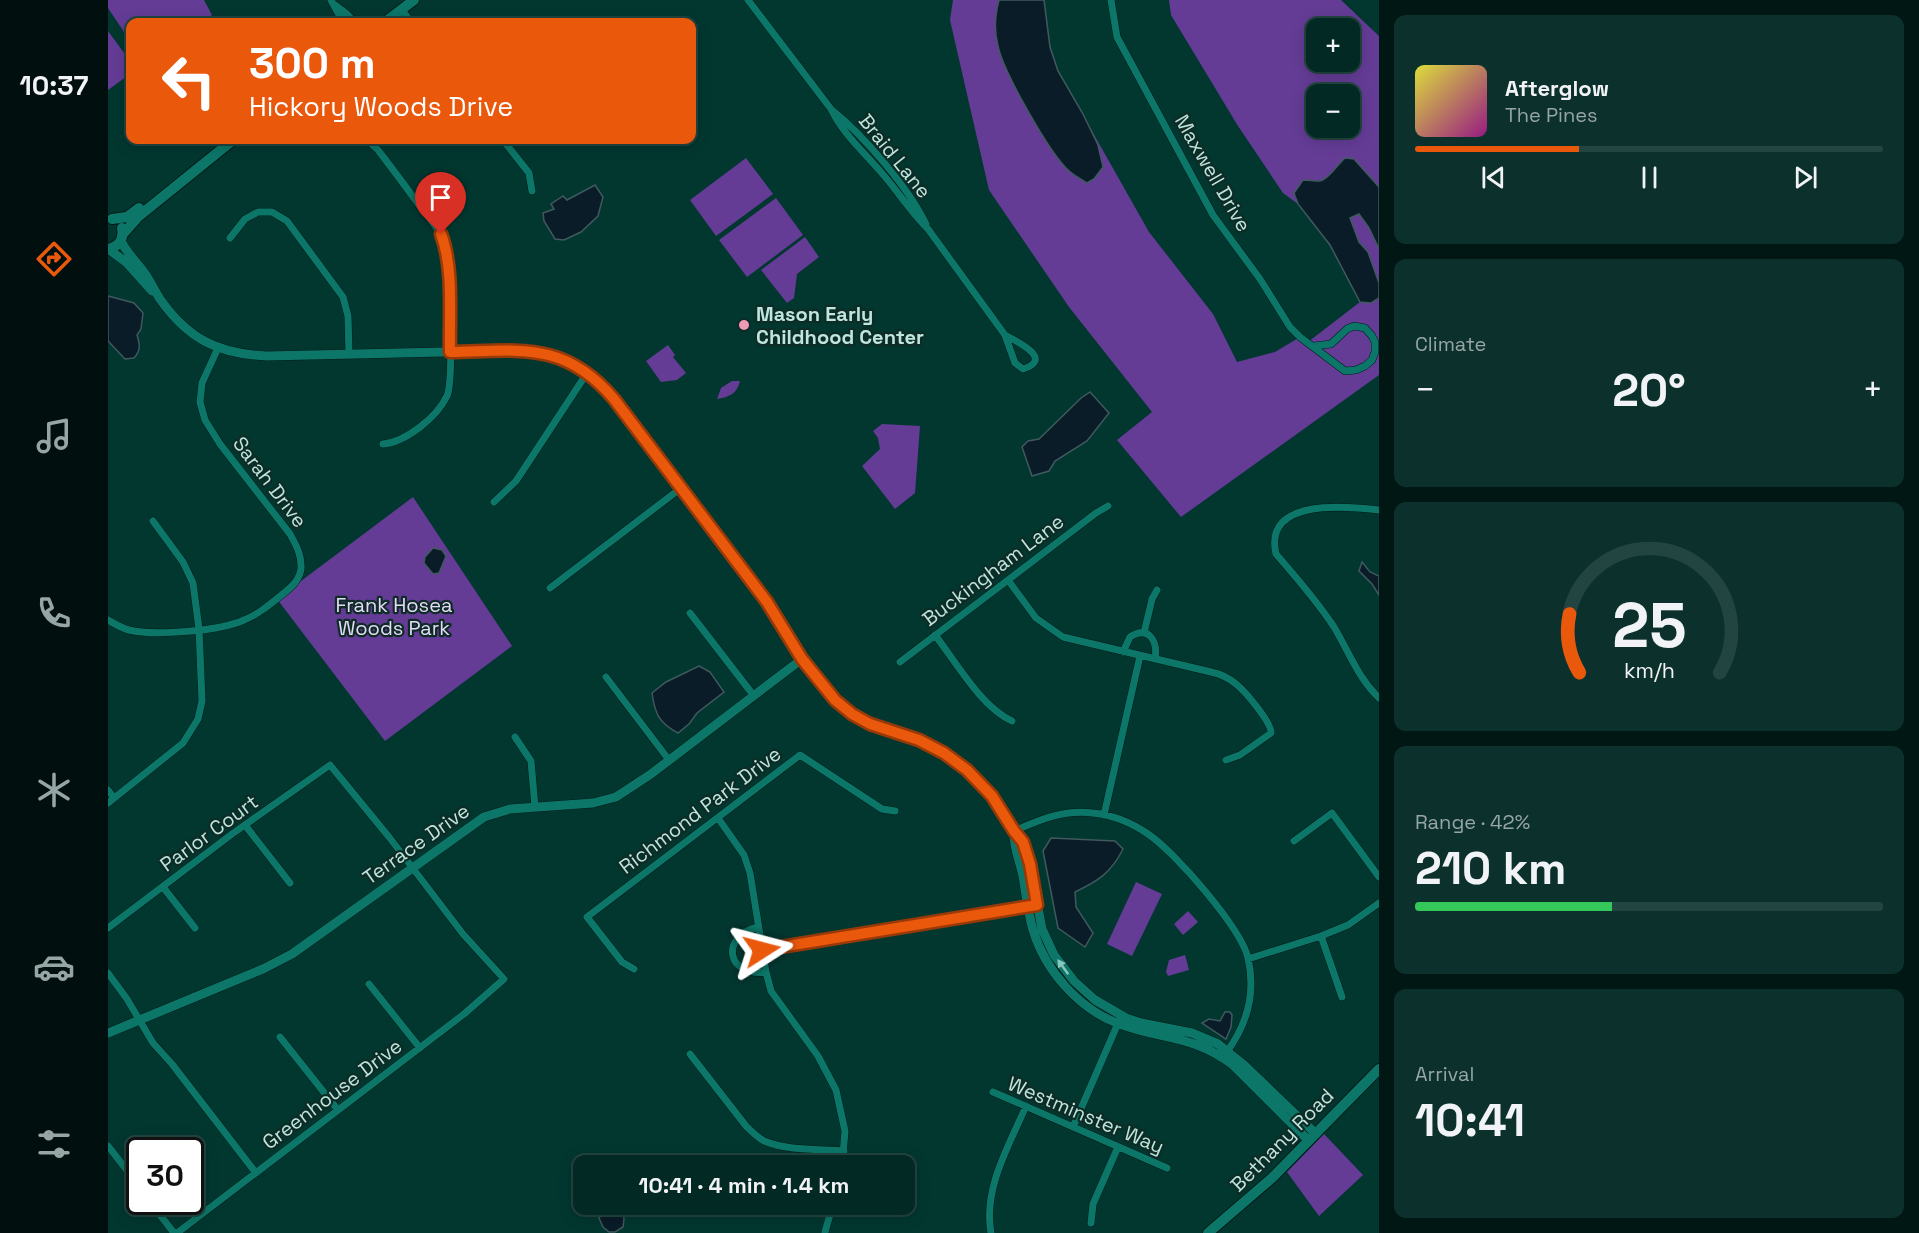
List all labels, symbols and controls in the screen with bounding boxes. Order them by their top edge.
map controls [1306,18,1360,138]
button: + [1306,18,1360,72]
text: 300 m [249,37,376,90]
icon: left [150,42,228,120]
text: 10:37 [19,68,89,103]
text: Afterglow [1505,74,1609,102]
button: − [1306,84,1360,138]
text: Hickory Woods Drive [249,89,513,124]
text: The Pines [1505,102,1598,128]
street label: Braid Lane [853,108,937,204]
street label: Maxwell Drive [1169,110,1257,236]
icon: previous [1477,161,1510,194]
icon: pause [1633,161,1666,194]
icon: next [1789,161,1822,194]
pin [415,172,466,234]
icon: arrive [424,181,457,214]
icon: directions [33,238,75,280]
place label: Mason Early Childhood Center [756,301,924,350]
marker: Mason Early Childhood Center [737,318,751,332]
text: Climate [1415,331,1486,357]
text: 20° [1612,362,1686,419]
text: − [1415,369,1435,411]
text: + [1863,369,1883,411]
icon: music [33,415,75,457]
street label: Sarah Drive [227,431,313,533]
street label: Buckingham Lane [917,508,1069,632]
text: 25 [1612,587,1686,666]
icon: phone [33,592,75,634]
park label: Frank Hosea Woods Park [335,592,453,641]
text: km/h [1623,658,1675,685]
street label: Richmond Park Drive [614,741,786,879]
icon: climate [33,769,75,811]
street label: Parlor Court [155,789,263,877]
street label: Terrace Drive [358,798,474,890]
text: Range · 42% [1415,809,1530,835]
text: 210 km [1415,840,1566,897]
position arrow [730,918,794,982]
icon: car [33,946,75,988]
one-way arrow [1057,960,1069,975]
street label: Greenhouse Drive [257,1033,407,1155]
text: Arrival [1415,1061,1474,1087]
street label: Westminster Way [1004,1070,1168,1160]
street label: Bethany Road [1225,1083,1339,1197]
text: 10:41 [1415,1092,1525,1149]
icon: filters [33,1123,75,1165]
speed limit sign: 30 [126,1137,204,1215]
text: 10:41 · 4 min · 1.4 km [639,1171,849,1199]

